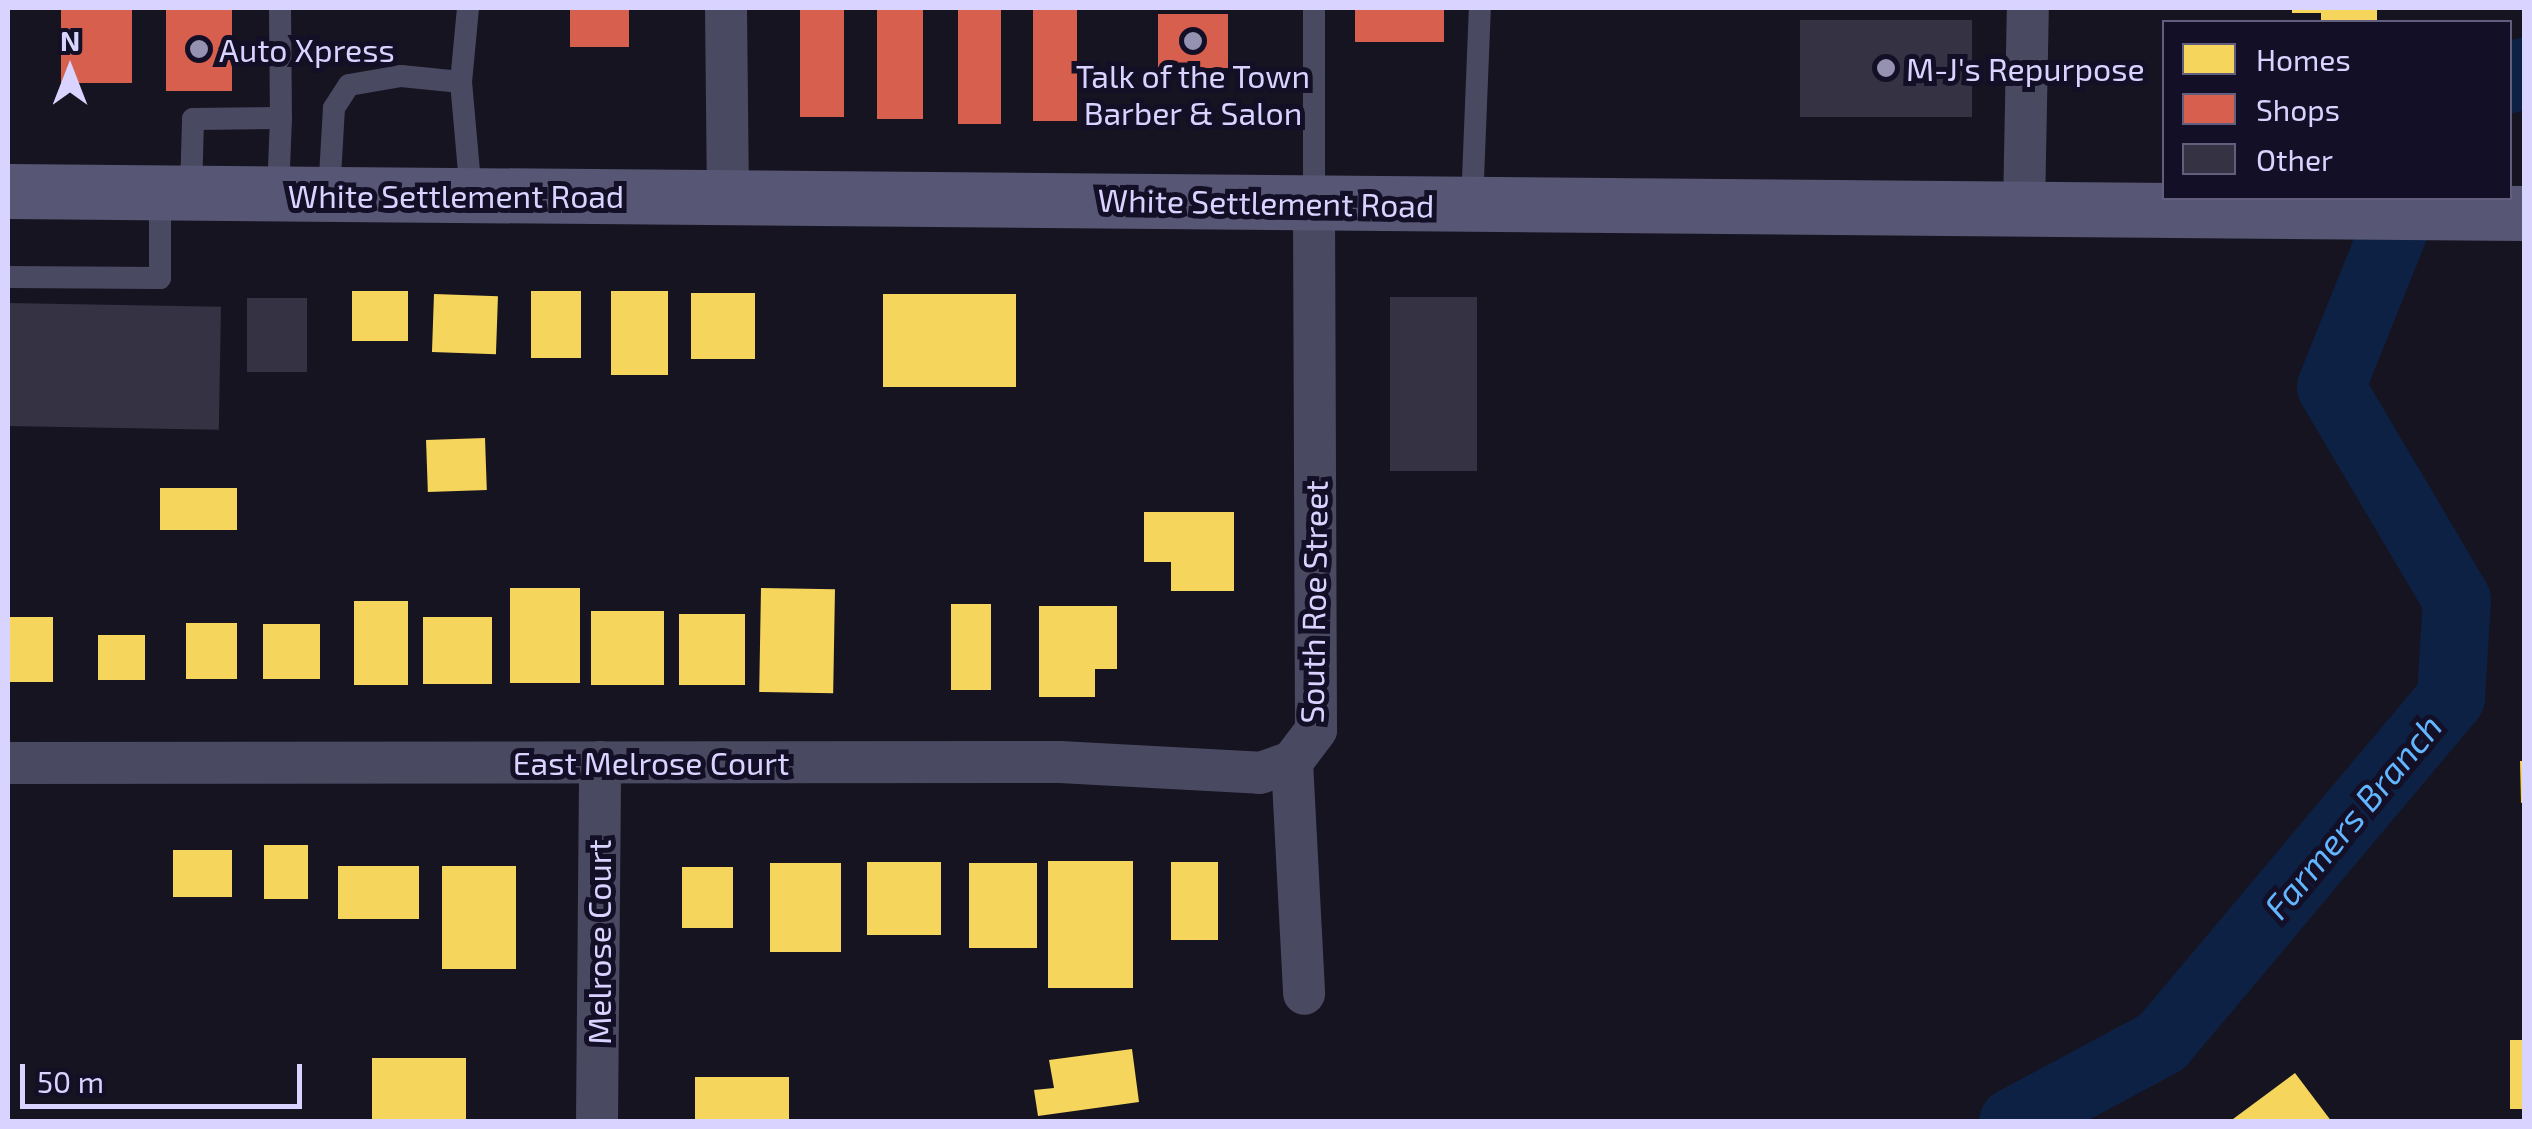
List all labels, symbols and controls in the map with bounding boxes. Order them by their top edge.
north arrow [20,20,120,120]
legend [2162,20,2512,200]
text: N [60,23,80,57]
place label: Auto Xpress [219,30,395,68]
marker: Talk of the Town Barber & Salon [1182,30,1204,52]
marker: Auto Xpress [188,38,210,60]
text: Homes [2256,41,2351,77]
place label: M-J's Repurpose [1906,49,2145,87]
place label: Talk of the Town Barber & Salon [1075,57,1311,132]
marker: M-J's Repurpose [1875,57,1897,79]
text: Shops [2256,91,2340,127]
text: Other [2256,141,2333,177]
street label: White Settlement Road [288,176,624,214]
street label: White Settlement Road [1097,180,1435,224]
street label: South Roe Street [1292,480,1334,724]
water label: Farmers Branch [2254,705,2450,927]
street label: East Melrose Court [513,743,789,781]
street label: Melrose Court [579,839,617,1045]
scale bar [25,1044,308,1106]
text: 50 m [37,1063,104,1099]

